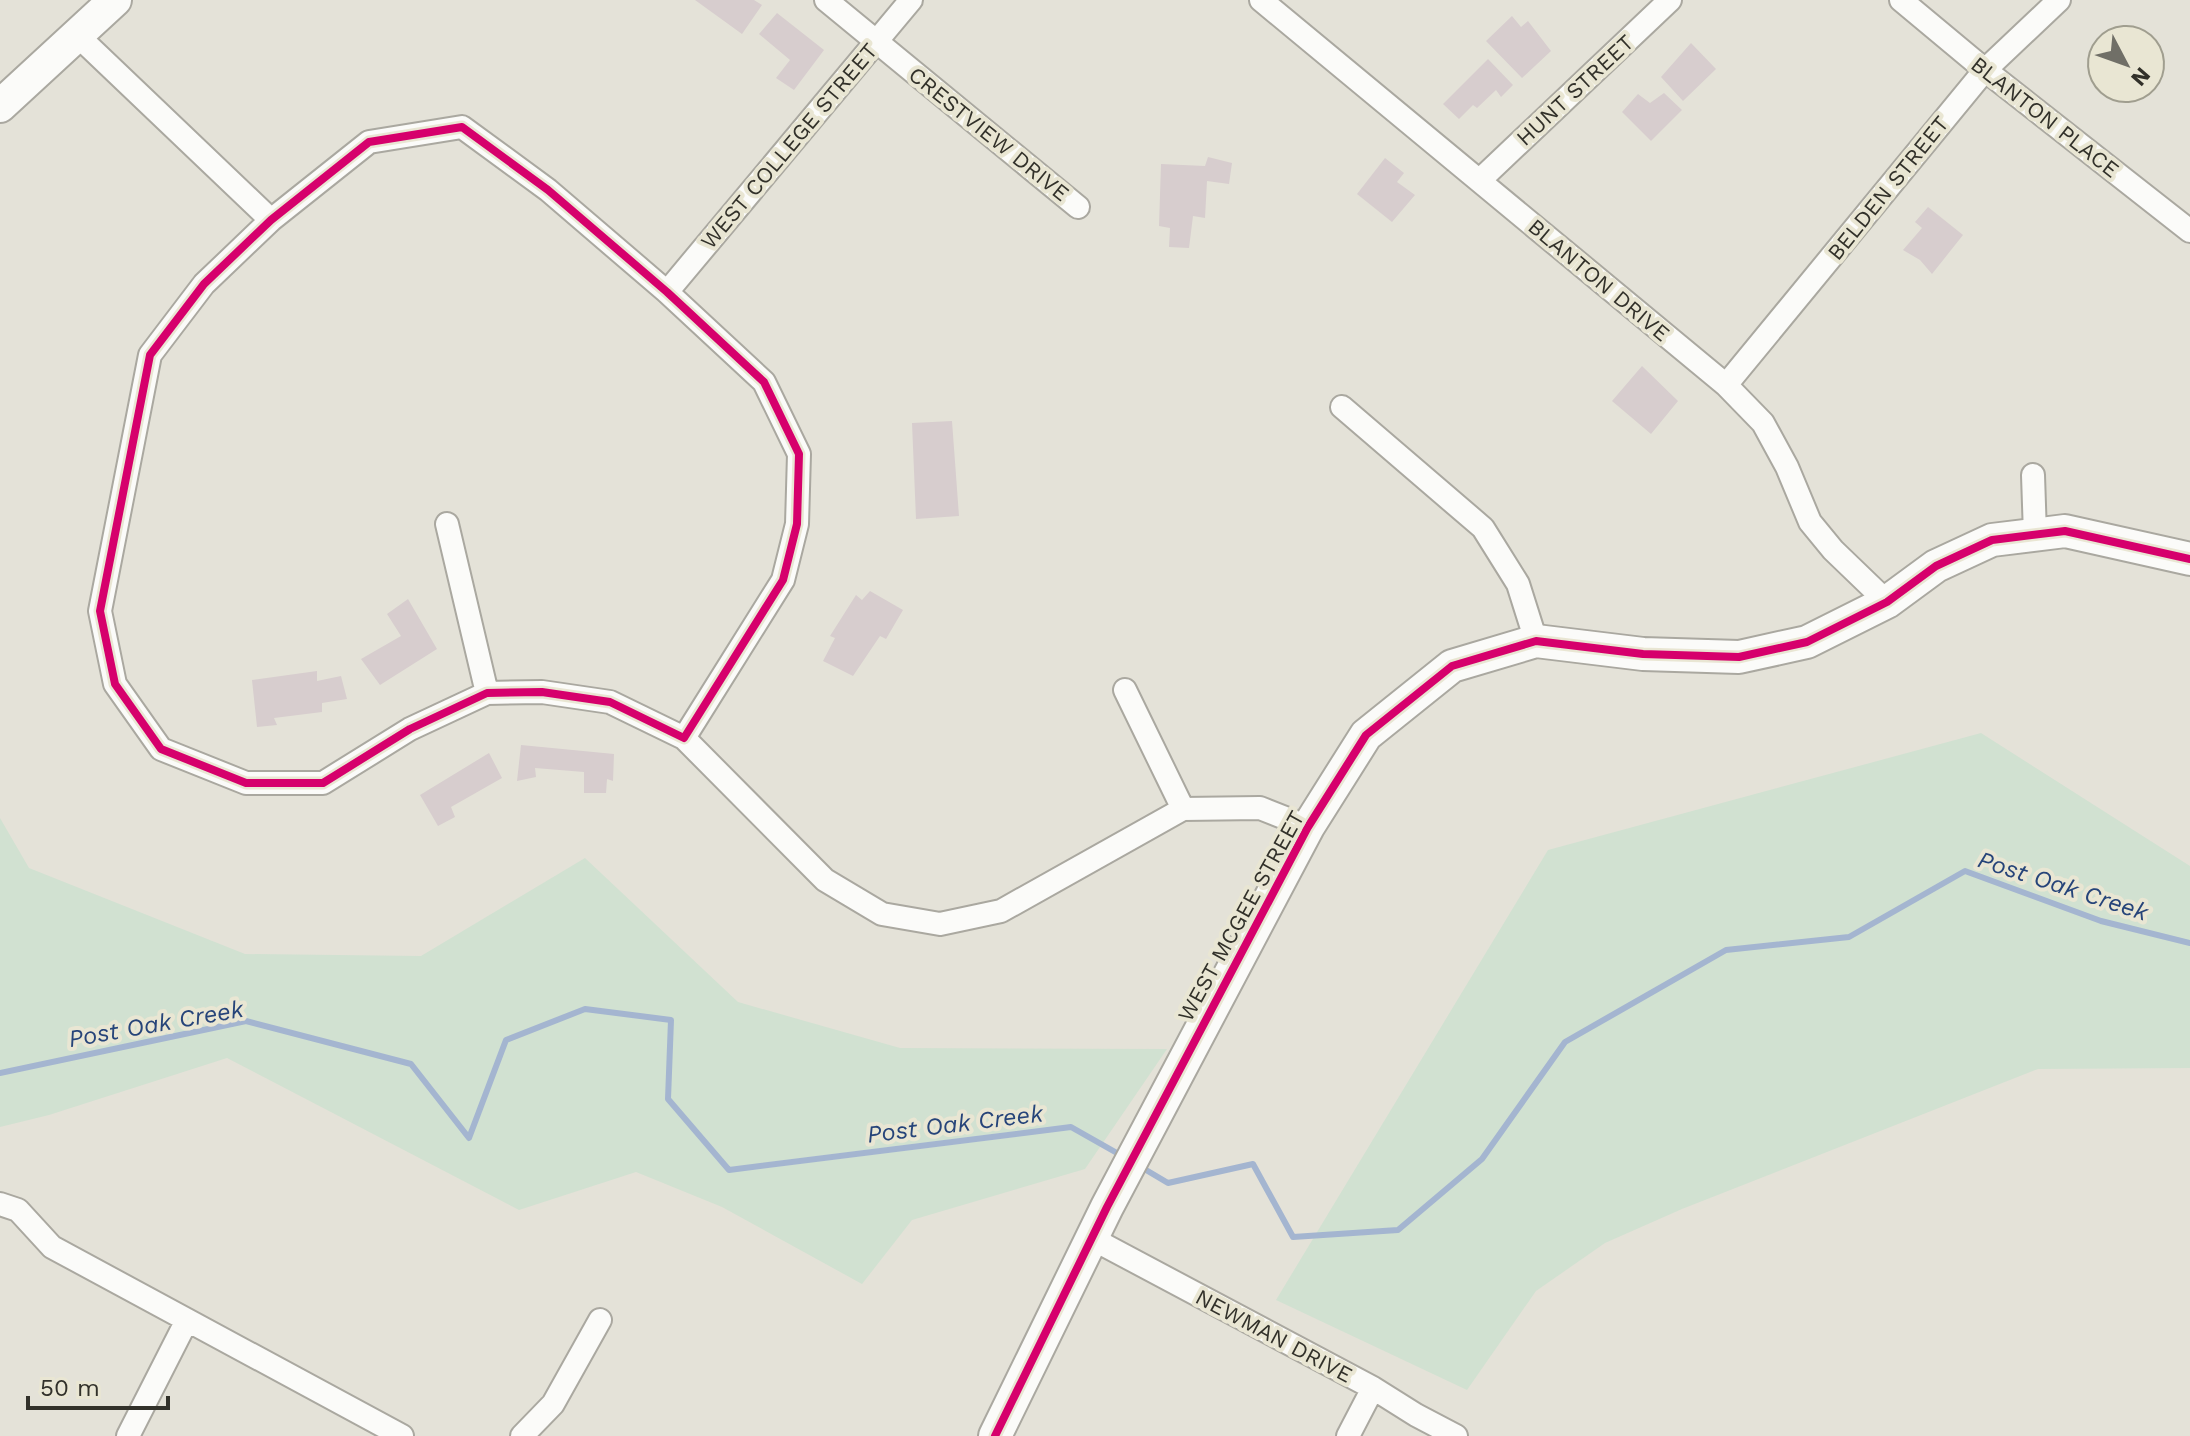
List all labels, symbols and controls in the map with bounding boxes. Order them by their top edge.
north arrow [2086,24,2166,104]
street label: HUNT STREET [1511,29,1639,151]
street label: WEST COLLEGE STREET [696,38,882,254]
street label: BLANTON PLACE [1966,51,2124,183]
street label: CRESTVIEW DRIVE [904,62,1074,206]
text: N [2126,62,2156,91]
street label: BELDEN STREET [1822,111,1954,265]
street label: BLANTON DRIVE [1523,214,1675,346]
street label: WEST MCGEE STREET [1173,806,1309,1026]
water label: Post Oak Creek [1974,845,2153,927]
water label: Post Oak Creek [66,995,247,1053]
water label: Post Oak Creek [865,1099,1046,1149]
street label: NEWMAN DRIVE [1191,1284,1357,1388]
scale bar [28,1360,168,1410]
text: 50 m [40,1374,100,1402]

